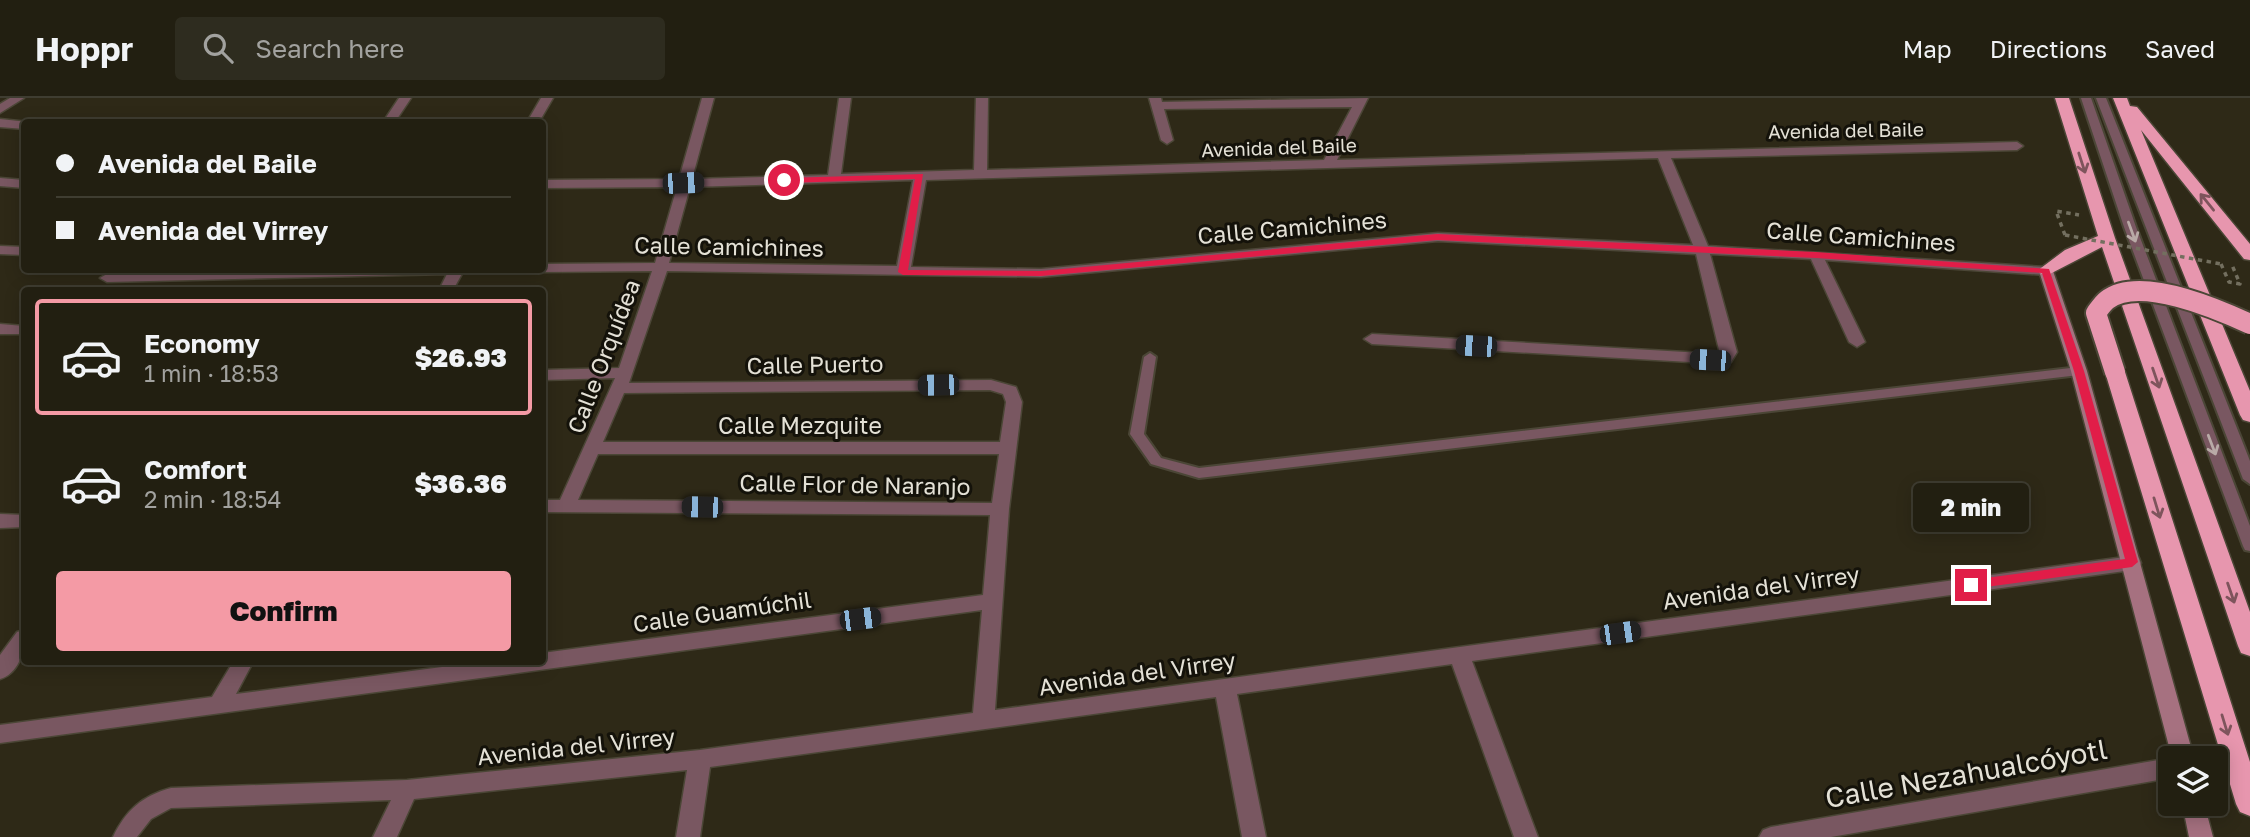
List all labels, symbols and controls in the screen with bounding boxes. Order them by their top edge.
search box [175,17,665,80]
text: Hoppr [35,29,133,68]
icon: search [199,29,237,67]
text: Search here [255,33,404,64]
text: Map [1903,34,1952,63]
text: Directions [1990,34,2107,63]
text: Saved [2145,34,2215,63]
street label: Avenida del Baile [1768,117,1924,143]
street label: Avenida del Baile [1201,133,1357,161]
text: Avenida del Baile [98,148,317,179]
one-way arrow [2077,152,2090,174]
route start [768,164,800,196]
car [662,172,705,194]
one-way arrow [2199,193,2215,211]
street label: Calle Camichines [1196,205,1388,249]
text: Avenida del Virrey [98,215,328,246]
street label: Calle Camichines [1765,215,1957,257]
one-way arrow [2127,220,2139,242]
street label: Calle Camichines [634,230,824,262]
street label: Calle Orquídea [561,275,645,437]
icon: car [60,326,123,389]
text: Economy [144,328,260,359]
car [1455,334,1498,358]
text: $26.93 [415,342,507,373]
car [1689,348,1732,372]
street label: Calle Puerto [746,349,884,379]
text: 1 min · 18:53 [144,359,279,387]
one-way arrow [2151,367,2163,389]
car [917,374,960,396]
street label: Calle Mezquite [718,411,882,439]
one-way arrow [2207,433,2219,455]
icon: car [60,452,123,515]
text: Comfort [144,454,247,485]
text: $36.36 [414,468,507,499]
street label: Calle Flor de Naranjo [739,468,971,500]
callout: 2 min [1913,484,2029,532]
text: 2 min · 18:54 [144,485,282,513]
text: 2 min [1941,493,2001,521]
car [681,496,724,518]
one-way arrow [2152,496,2164,518]
street label: Avenida del Virrey [1661,559,1861,615]
route end [1955,569,1987,601]
button: Confirm [56,571,511,651]
one-way arrow [2225,582,2238,604]
street label: Calle Guamúchil [631,585,813,637]
car [838,606,883,632]
car [1598,620,1643,646]
street label: Avenida del Virrey [1037,645,1237,701]
one-way arrow [2220,713,2232,735]
street label: Avenida del Virrey [476,722,676,770]
street label: Calle Nezahualcóyotl [1822,732,2110,814]
map controls [2158,746,2228,816]
button: layers [2158,746,2228,816]

